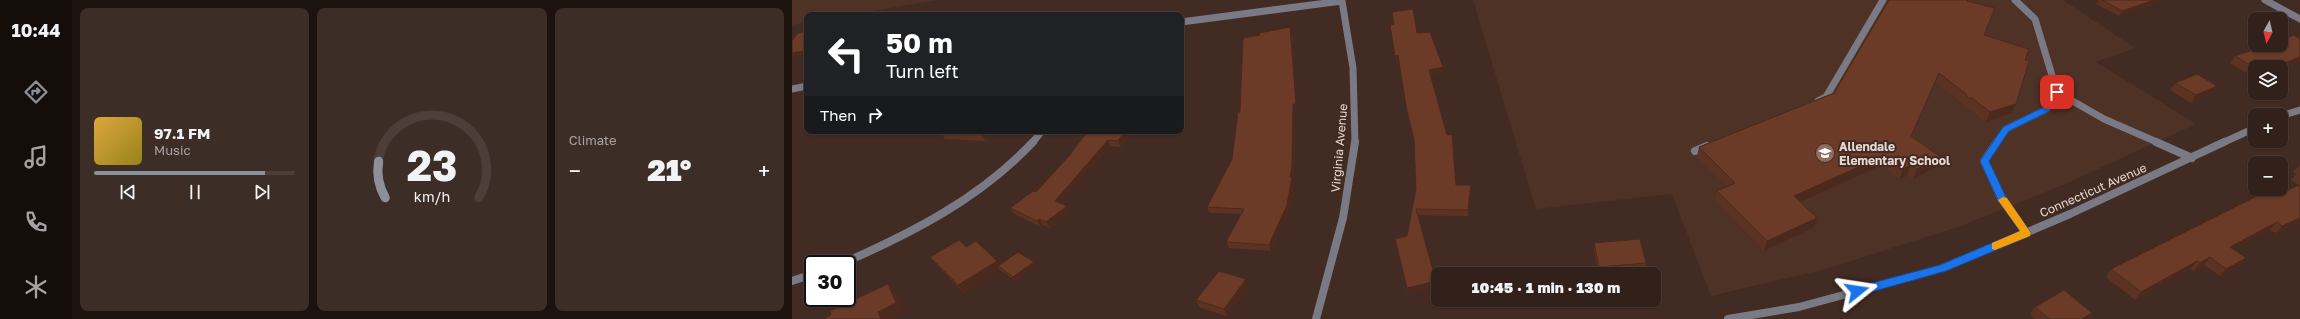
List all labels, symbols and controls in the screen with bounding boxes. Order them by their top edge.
north arrow [2248,12,2288,52]
map controls [2248,12,2288,196]
text: 10:44 [11,19,61,41]
text: 50 m [886,26,953,59]
icon: left [820,28,872,80]
text: Turn left [886,60,959,82]
button: layers [2248,60,2288,100]
pin [2040,75,2074,109]
icon: directions [22,78,50,106]
icon: arrive [2046,81,2068,103]
street label: Virginia Avenue [1328,103,1350,193]
icon: right [864,104,886,126]
text: Then [820,106,856,124]
button: + [2248,108,2288,148]
text: 97.1 FM [154,124,210,142]
text: Climate [569,132,617,148]
text: 23 [407,139,457,189]
place label: Allendale Elementary School [1839,139,1950,168]
text: Music [154,142,191,158]
school or university icon: Allendale Elementary School [1814,142,1836,164]
icon: music [22,143,50,171]
text: 21° [647,152,691,188]
button: − [2248,156,2288,196]
text: − [569,157,581,184]
text: + [758,157,770,184]
street label: Connecticut Avenue [2037,160,2149,220]
icon: previous [117,181,139,203]
icon: pause [184,181,206,203]
icon: next [251,181,273,203]
text: km/h [414,187,450,204]
icon: phone [22,208,50,236]
speed limit sign: 30 [804,255,856,307]
position arrow [1836,270,1878,312]
icon: climate [22,273,50,301]
text: 10:45 · 1 min · 130 m [1472,278,1620,296]

